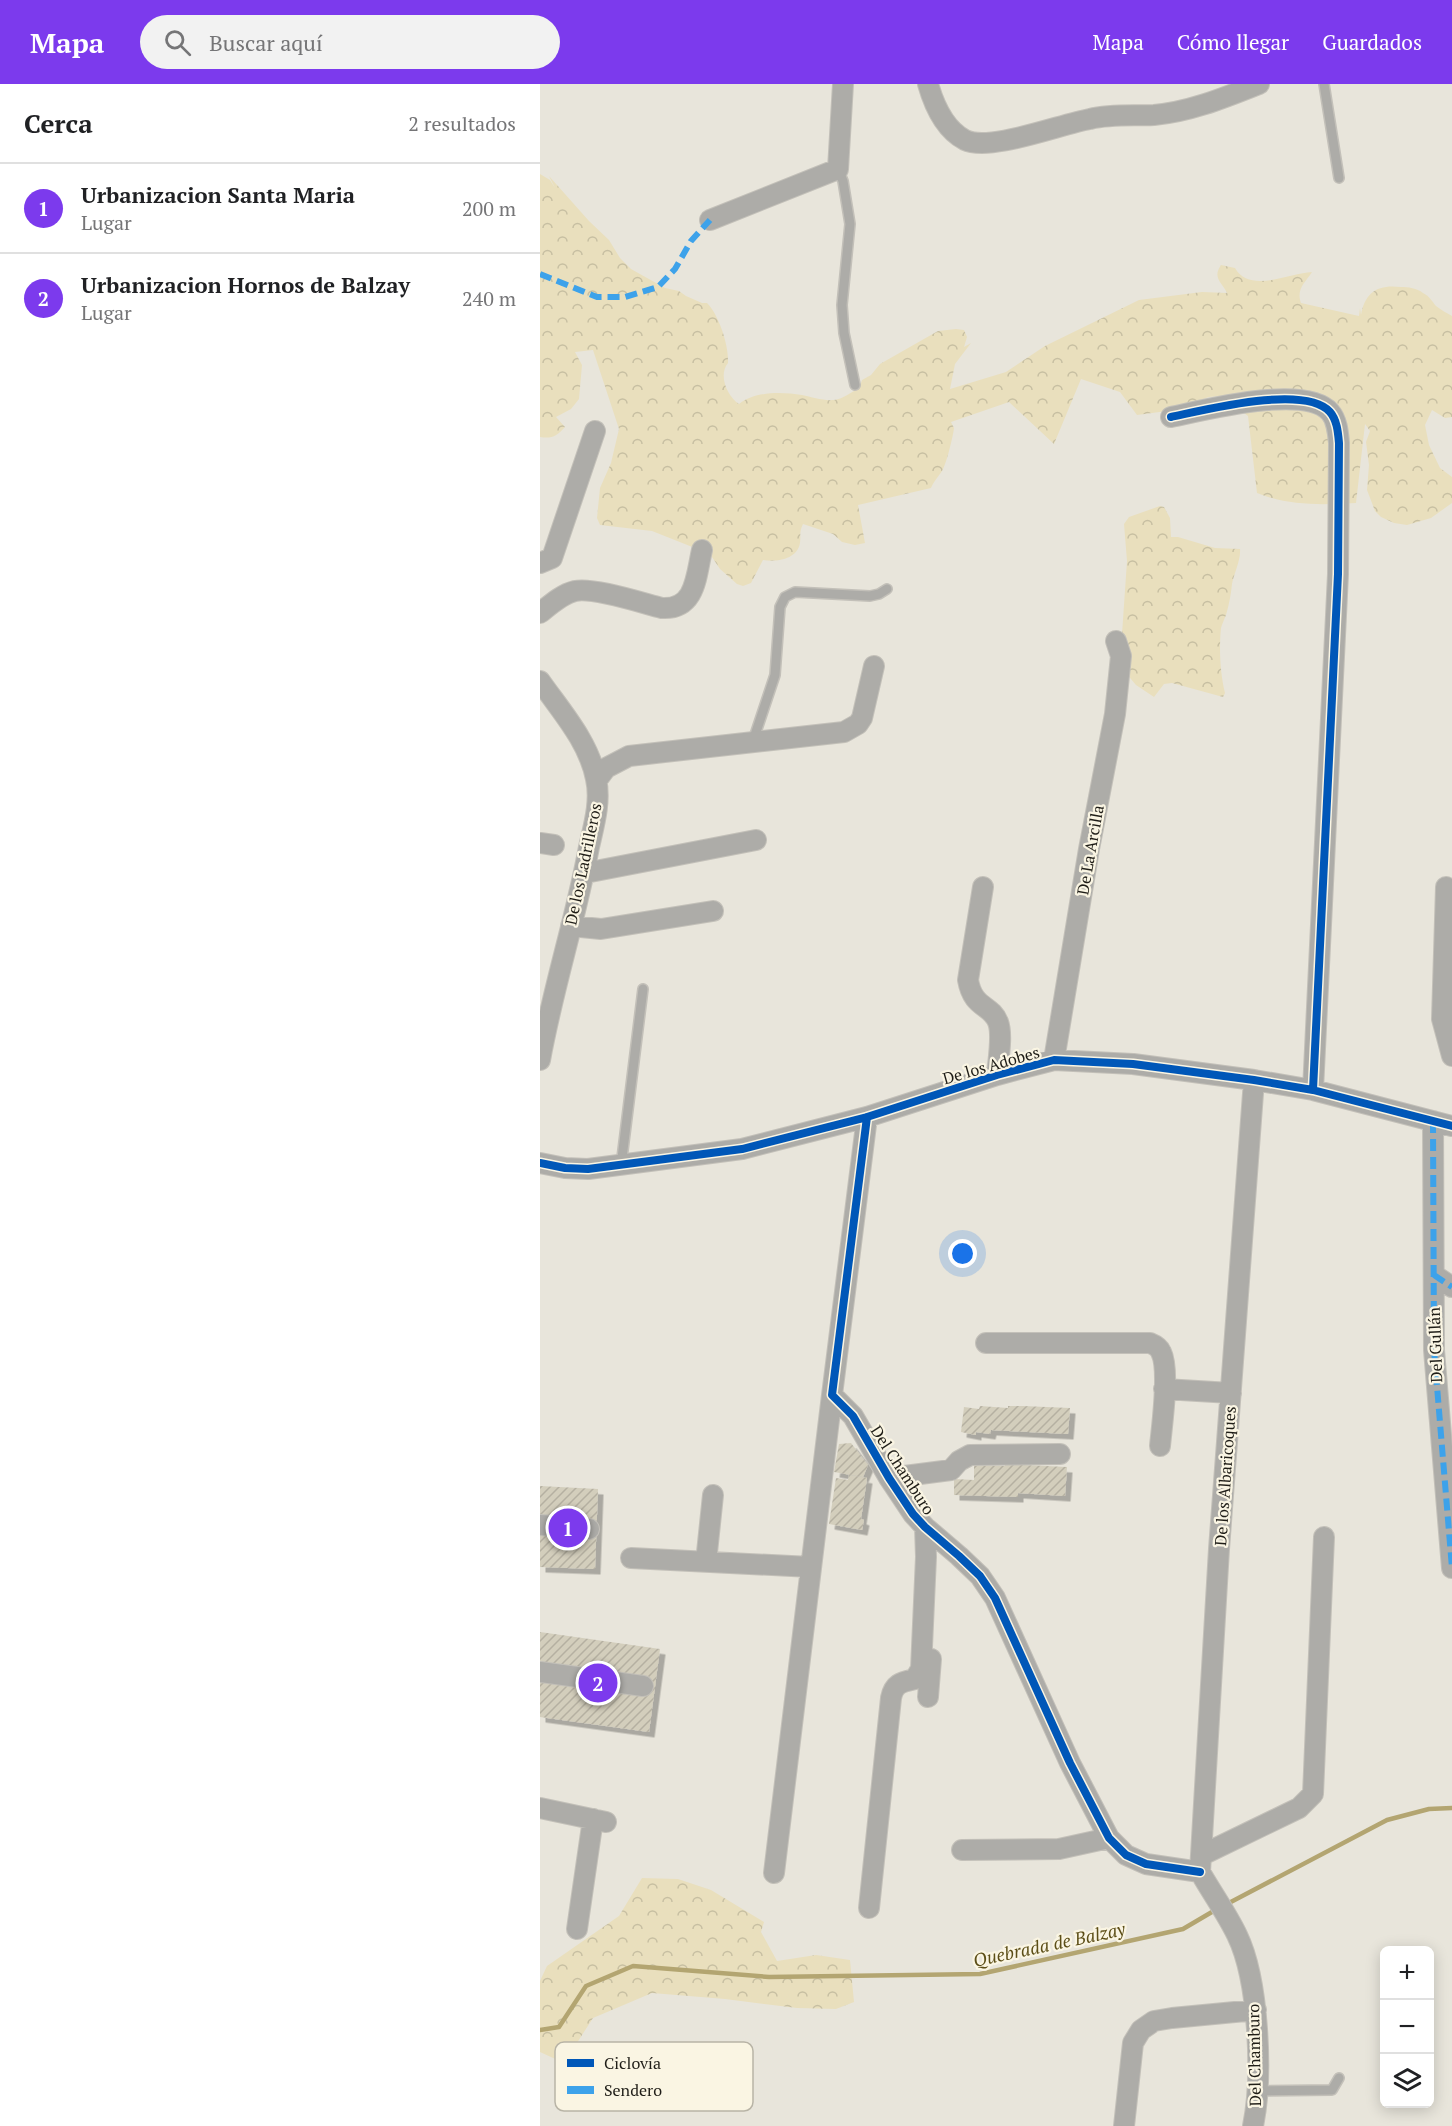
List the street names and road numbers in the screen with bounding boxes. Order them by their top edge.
street label: De los Ladrilleros [559,801,607,927]
street label: De La Arcilla [1071,803,1109,897]
street label: De los Adobes [940,1041,1042,1089]
street label: Del Gullán [1423,1306,1447,1383]
street label: De los Albaricoques [1209,1405,1241,1547]
street label: Del Chamburo [866,1421,940,1519]
street label: Del Chamburo [1242,2003,1266,2106]

